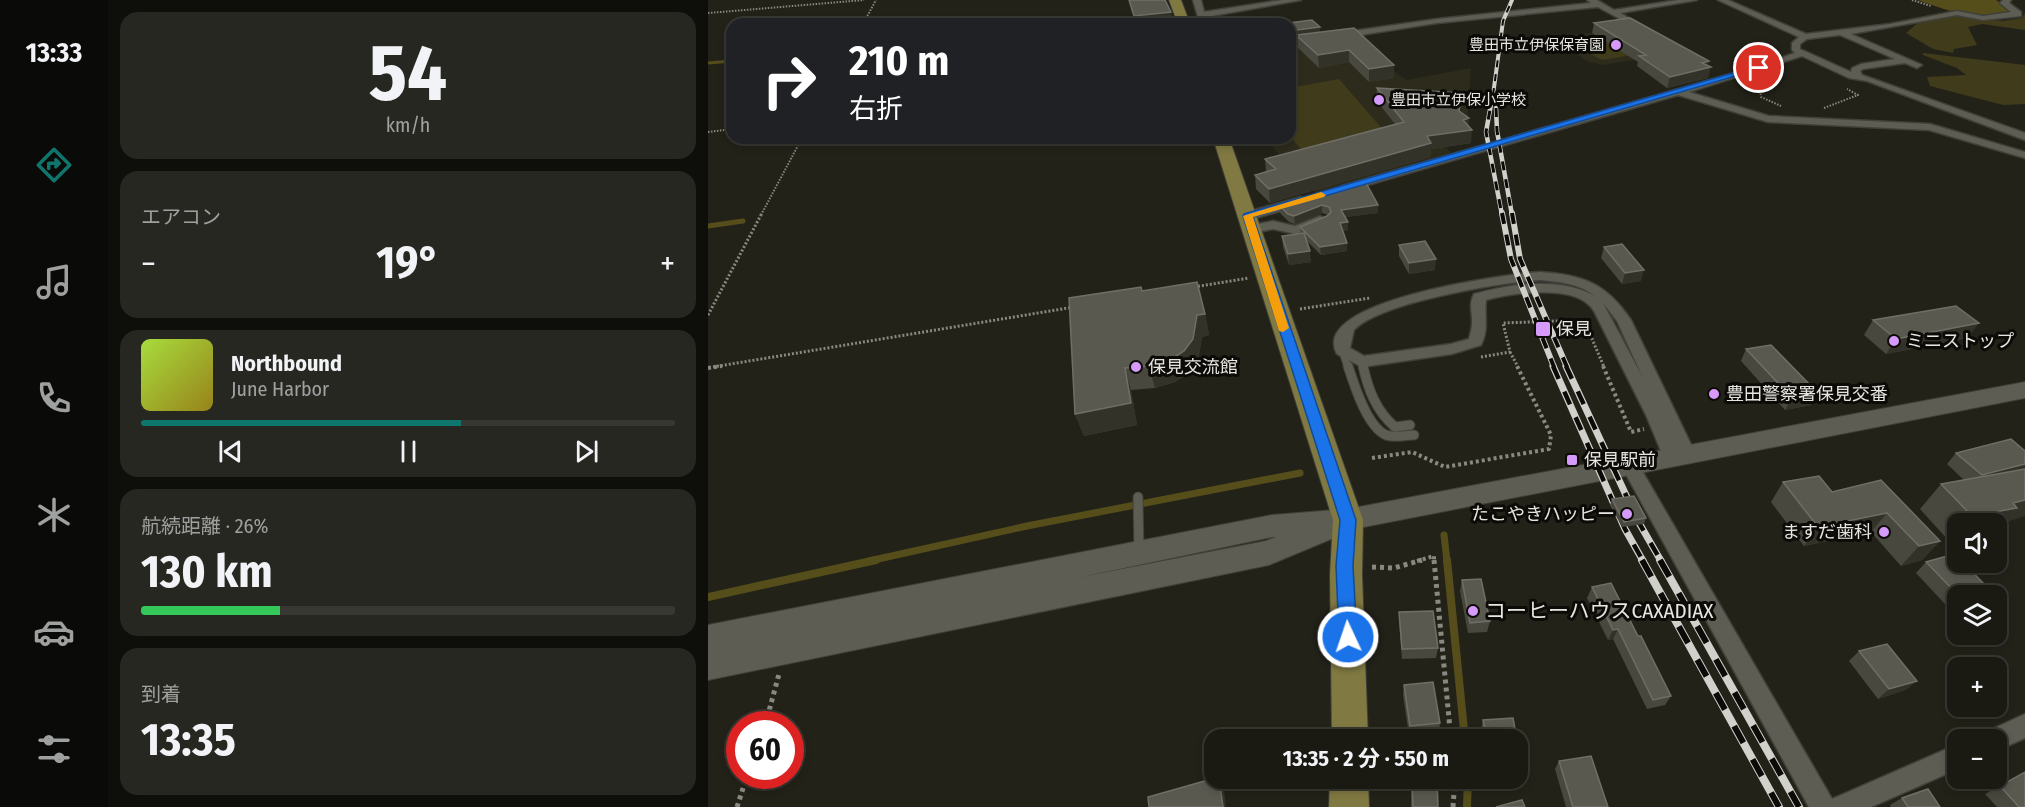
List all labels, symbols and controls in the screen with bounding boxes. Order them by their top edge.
text: 54 [369,27,447,121]
text: 210 m [849,36,949,86]
place label: 豊田市立伊保保育園 [1469,36,1604,54]
text: 13:33 [26,37,82,69]
marker: 豊田市立伊保保育園 [1609,38,1623,52]
icon: right [750,42,828,120]
pin [1733,42,1784,93]
icon: arrive [1742,51,1775,84]
place label: 豊田市立伊保小学校 [1391,91,1526,109]
text: 右折 [849,93,903,125]
marker: 豊田市立伊保小学校 [1372,93,1386,107]
text: km/h [386,113,430,137]
icon: directions [33,144,75,186]
text: エアコン [141,205,221,229]
text: 19° [376,236,440,290]
text: − [141,244,156,284]
text: + [660,244,675,284]
icon: music [33,261,75,303]
place label: 保見 [1556,318,1592,340]
marker: 保見 [1534,320,1552,338]
place label: ミニストップ [1906,330,2014,352]
marker: ミニストップ [1887,334,1901,348]
text: Northbound [231,350,342,377]
place label: 保見交流館 [1148,356,1238,378]
marker: 保見交流館 [1129,360,1143,374]
icon: phone [33,377,75,419]
text: June Harbor [231,377,329,401]
place label: 豊田警察署保見交番 [1726,383,1888,405]
marker: 豊田警察署保見交番 [1707,387,1721,401]
icon: previous [214,435,247,468]
icon: pause [392,435,425,468]
icon: next [570,435,603,468]
place label: 保見駅前 [1584,449,1656,471]
marker: 保見駅前 [1565,453,1579,467]
icon: climate [33,494,75,536]
place label: たこやきハッピー [1471,503,1615,525]
marker: たこやきハッピー [1620,507,1634,521]
map controls [1947,513,2007,789]
button: sound [1947,513,2007,573]
text: 航続距離 · 26% [141,514,268,538]
place label: ますだ歯科 [1782,521,1872,543]
marker: ますだ歯科 [1877,525,1891,539]
text: 130 km [141,545,273,599]
button: layers [1947,585,2007,645]
place label: コーヒーハウスCAXADIAX [1485,598,1714,624]
marker: コーヒーハウスCAXADIAX [1466,604,1480,618]
position arrow [1316,605,1380,669]
icon: car [33,611,75,653]
button: + [1947,657,2007,717]
text: 到着 [141,682,181,706]
speed limit sign: 60 [726,711,804,789]
text: 13:35 [141,713,236,767]
icon: filters [33,728,75,770]
button: − [1947,729,2007,789]
text: 13:35 · 2 分 · 550 m [1283,745,1449,772]

